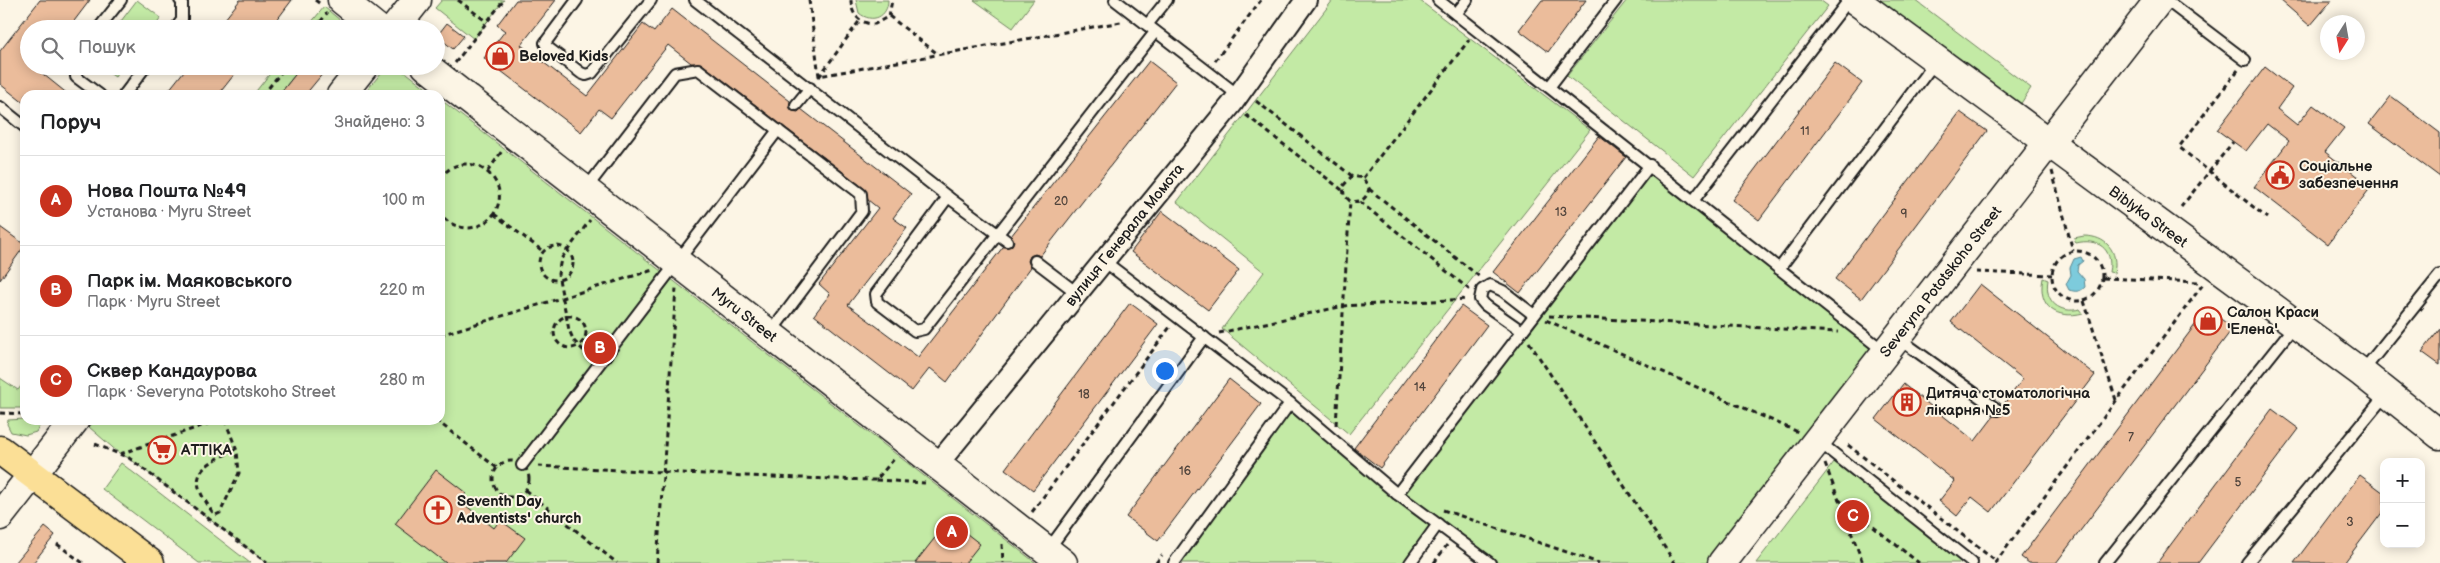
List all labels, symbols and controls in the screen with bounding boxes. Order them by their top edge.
north arrow [2320,15,2365,60]
search box [20,20,445,75]
icon: search [38,34,66,62]
text: Пошук [78,36,136,59]
shop icon: Beloved Kids [485,41,515,71]
place label: Beloved Kids [519,47,608,66]
text: Поруч [40,110,101,135]
text: Знайдено: 3 [335,113,425,132]
house number: 11 [1800,124,1810,139]
place label: Соціальне забезпечення [2299,157,2399,193]
street label: вулиця Генерала Момота [1061,160,1189,310]
public building icon: Соціальне забезпечення [2265,160,2295,190]
text: Нова Пошта №49 [87,180,247,203]
street label: Biblyka Street [2105,182,2191,252]
text: A [51,191,61,210]
text: 100 m [382,191,425,210]
house number: 20 [1054,194,1068,209]
street label: Severyna Pototskoho Street [1876,202,2006,361]
text: Установа · Myru Street [87,203,251,222]
house number: 13 [1555,205,1567,220]
house number: 9 [1901,207,1908,222]
text: Парк ім. Маяковського [87,270,292,293]
text: B [50,281,62,300]
text: 220 m [379,281,425,300]
street label: Myru Street [707,283,781,347]
text: Парк · Myru Street [87,293,220,312]
place label: Салон Краси 'Елена' [2227,303,2319,339]
shop icon: Салон Краси 'Елена' [2193,306,2223,336]
pin: B [584,329,616,367]
your location [1152,358,1178,384]
text: Сквер Кандаурова [87,360,257,383]
text: C [50,371,62,390]
text: 280 m [379,371,425,390]
house number: 14 [1414,380,1427,395]
text: Парк · Severyna Pototskoho Street [87,383,336,402]
place label: Дитяча стоматологiчна лiкарня №5 [1925,384,2090,420]
house number: 18 [1078,387,1090,402]
building icon: Дитяча стоматологiчна лiкарня №5 [1892,387,1922,417]
house number: 7 [2128,430,2134,445]
supermarket icon: АТТІКА [147,435,177,465]
place label: АТТІКА [180,441,232,460]
map controls [2380,458,2425,548]
button: + [2380,458,2425,503]
house number: 16 [1179,464,1191,479]
house number: 5 [2235,475,2242,490]
place label: Seventh Day Adventists' church [456,492,581,528]
church icon: Seventh Day Adventists' church [423,495,453,525]
pin: C [1837,497,1869,535]
button: − [2380,503,2425,548]
pin: A [936,513,968,551]
house number: 3 [2346,515,2354,530]

